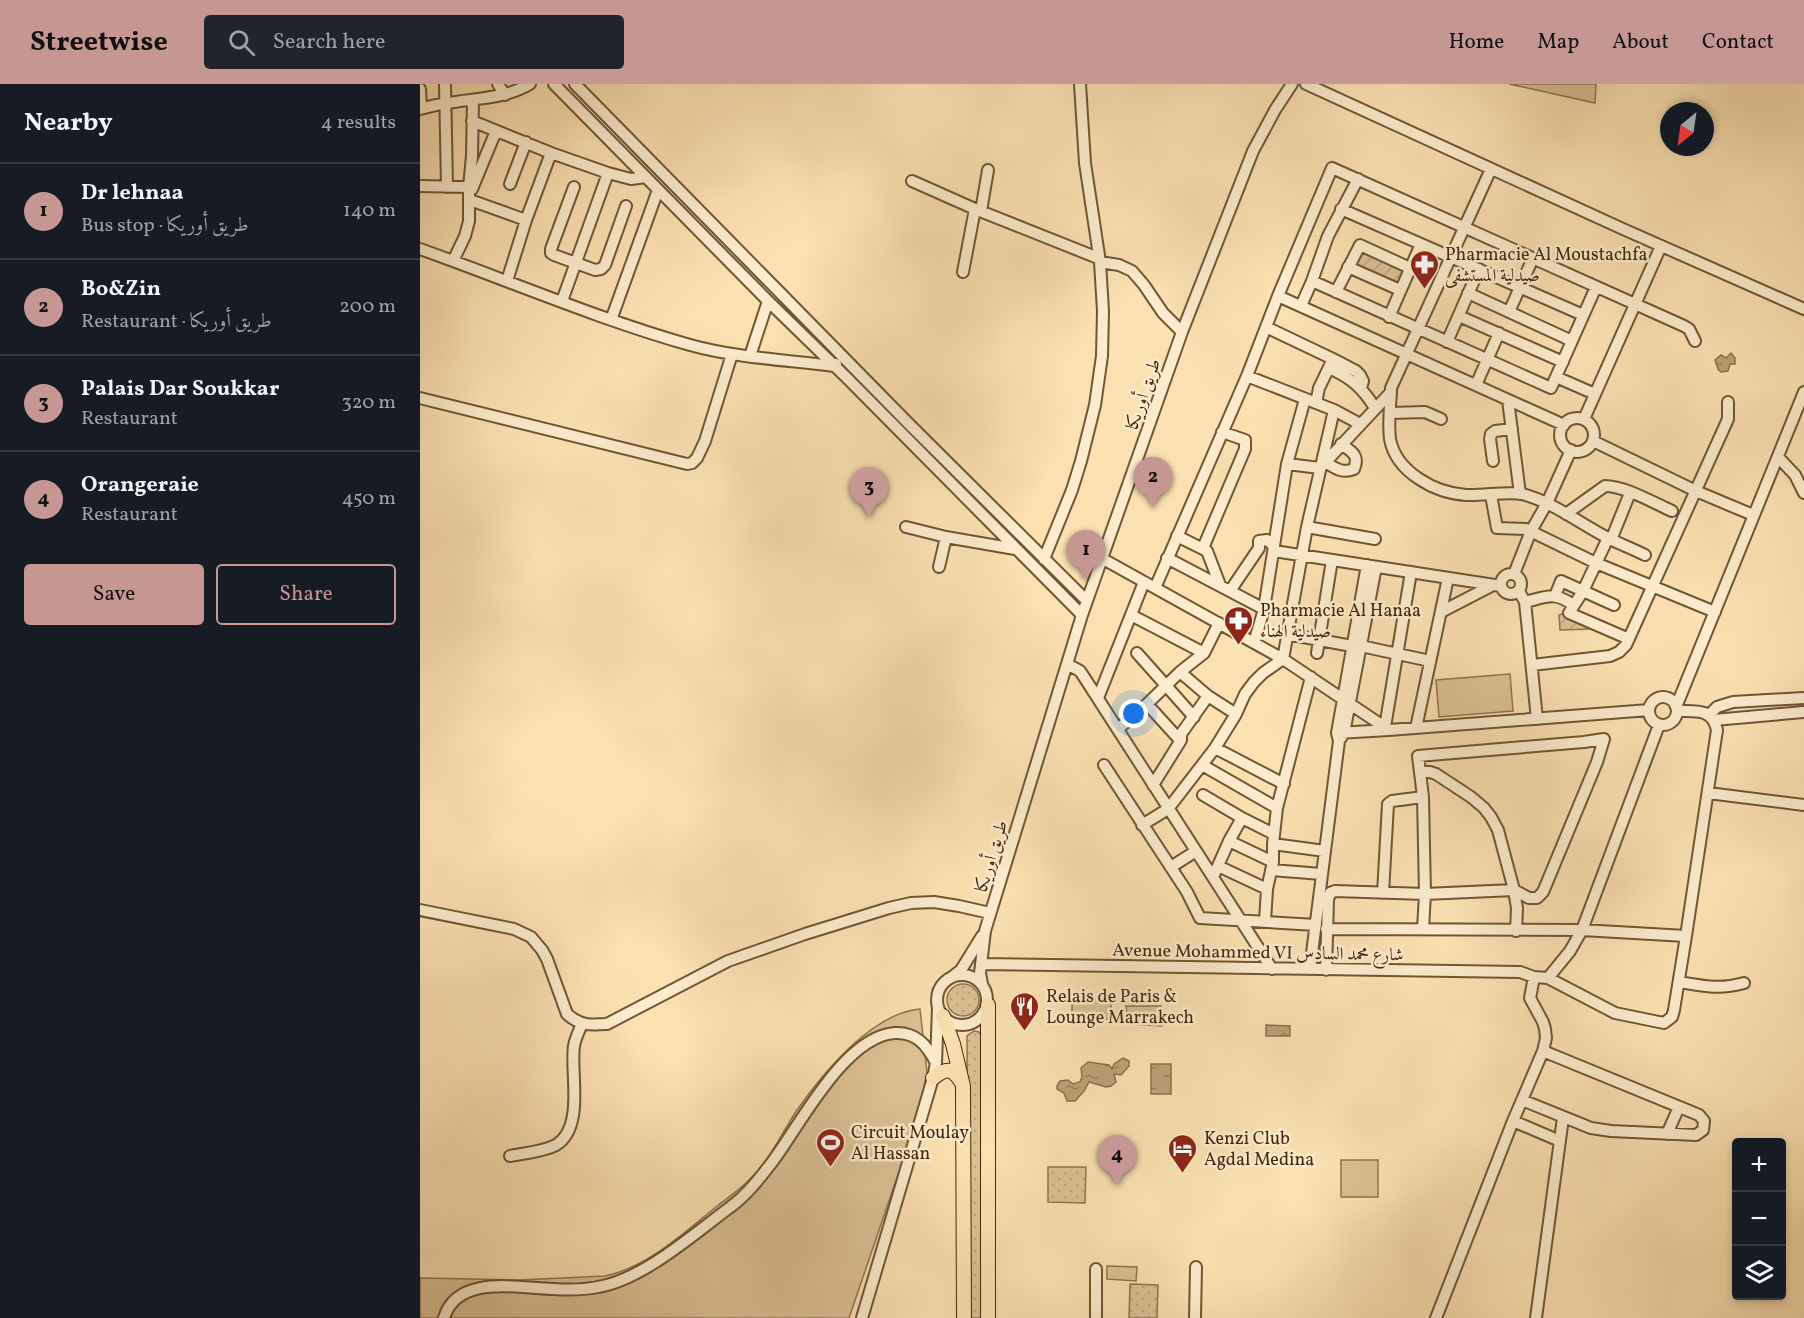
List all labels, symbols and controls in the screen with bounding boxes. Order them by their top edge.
search box [204,15,624,69]
text: Streetwise [30,23,168,62]
icon: search [225,26,258,59]
text: Search here [273,27,385,58]
text: Home [1449,28,1504,57]
text: Map [1537,28,1579,57]
text: About [1612,28,1669,57]
text: Contact [1702,28,1774,57]
north arrow [1660,102,1714,156]
text: Nearby [24,105,113,141]
text: 4 results [321,109,396,137]
text: Dr lehnaa [81,178,184,209]
text: 1 [39,197,48,225]
text: 140 m [343,197,396,225]
text: Bus stop · طريق أوريكا [81,212,249,240]
place label: Pharmacie Al Moustachfa صيدلية المستشفى [1445,243,1647,289]
pharmacy icon: Pharmacie Al Moustachfa صيدلية المستشفى [1408,248,1440,290]
text: Bo&Zin [81,274,161,305]
text: 2 [38,293,49,321]
text: 200 m [339,293,396,321]
text: Restaurant · طريق أوريكا [81,308,272,336]
street label: طريق أوريكا [1119,355,1168,433]
text: Palais Dar Soukkar [81,374,279,405]
text: 3 [38,389,49,417]
text: 320 m [341,389,396,417]
text: Restaurant [81,405,178,433]
pin: 2 [1134,458,1172,507]
pin: 3 [850,468,888,517]
text: Orangeraie [81,470,199,501]
text: 4 [37,485,50,513]
text: 450 m [342,485,396,513]
text: Restaurant [81,501,178,529]
pin: 1 [1066,530,1106,580]
button: Save [24,564,204,625]
button: Share [216,564,396,625]
place label: Pharmacie Al Hanaa صيدلية الهناء [1260,599,1421,645]
pharmacy icon: Pharmacie Al Hanaa صيدلية الهناء [1223,604,1255,646]
your location [1119,699,1148,728]
street label: طريق أوريكا [968,817,1015,895]
street label: Avenue Mohammed VI شارع محمد السادس [1112,938,1404,970]
place label: Relais de Paris & Lounge Marrakech [1046,985,1194,1031]
restaurant icon: Relais de Paris & Lounge Marrakech [1009,990,1041,1032]
place label: Circuit Moulay Al Hassan [851,1121,969,1167]
sports icon: Circuit Moulay Al Hassan [814,1126,846,1168]
place label: Kenzi Club Agdal Medina [1204,1127,1314,1173]
hotel icon: Kenzi Club Agdal Medina [1167,1132,1199,1174]
pin: 4 [1098,1136,1136,1185]
map controls [1732,1138,1786,1300]
button: + [1732,1138,1786,1192]
button: − [1732,1192,1786,1246]
button: layers [1732,1246,1786,1300]

